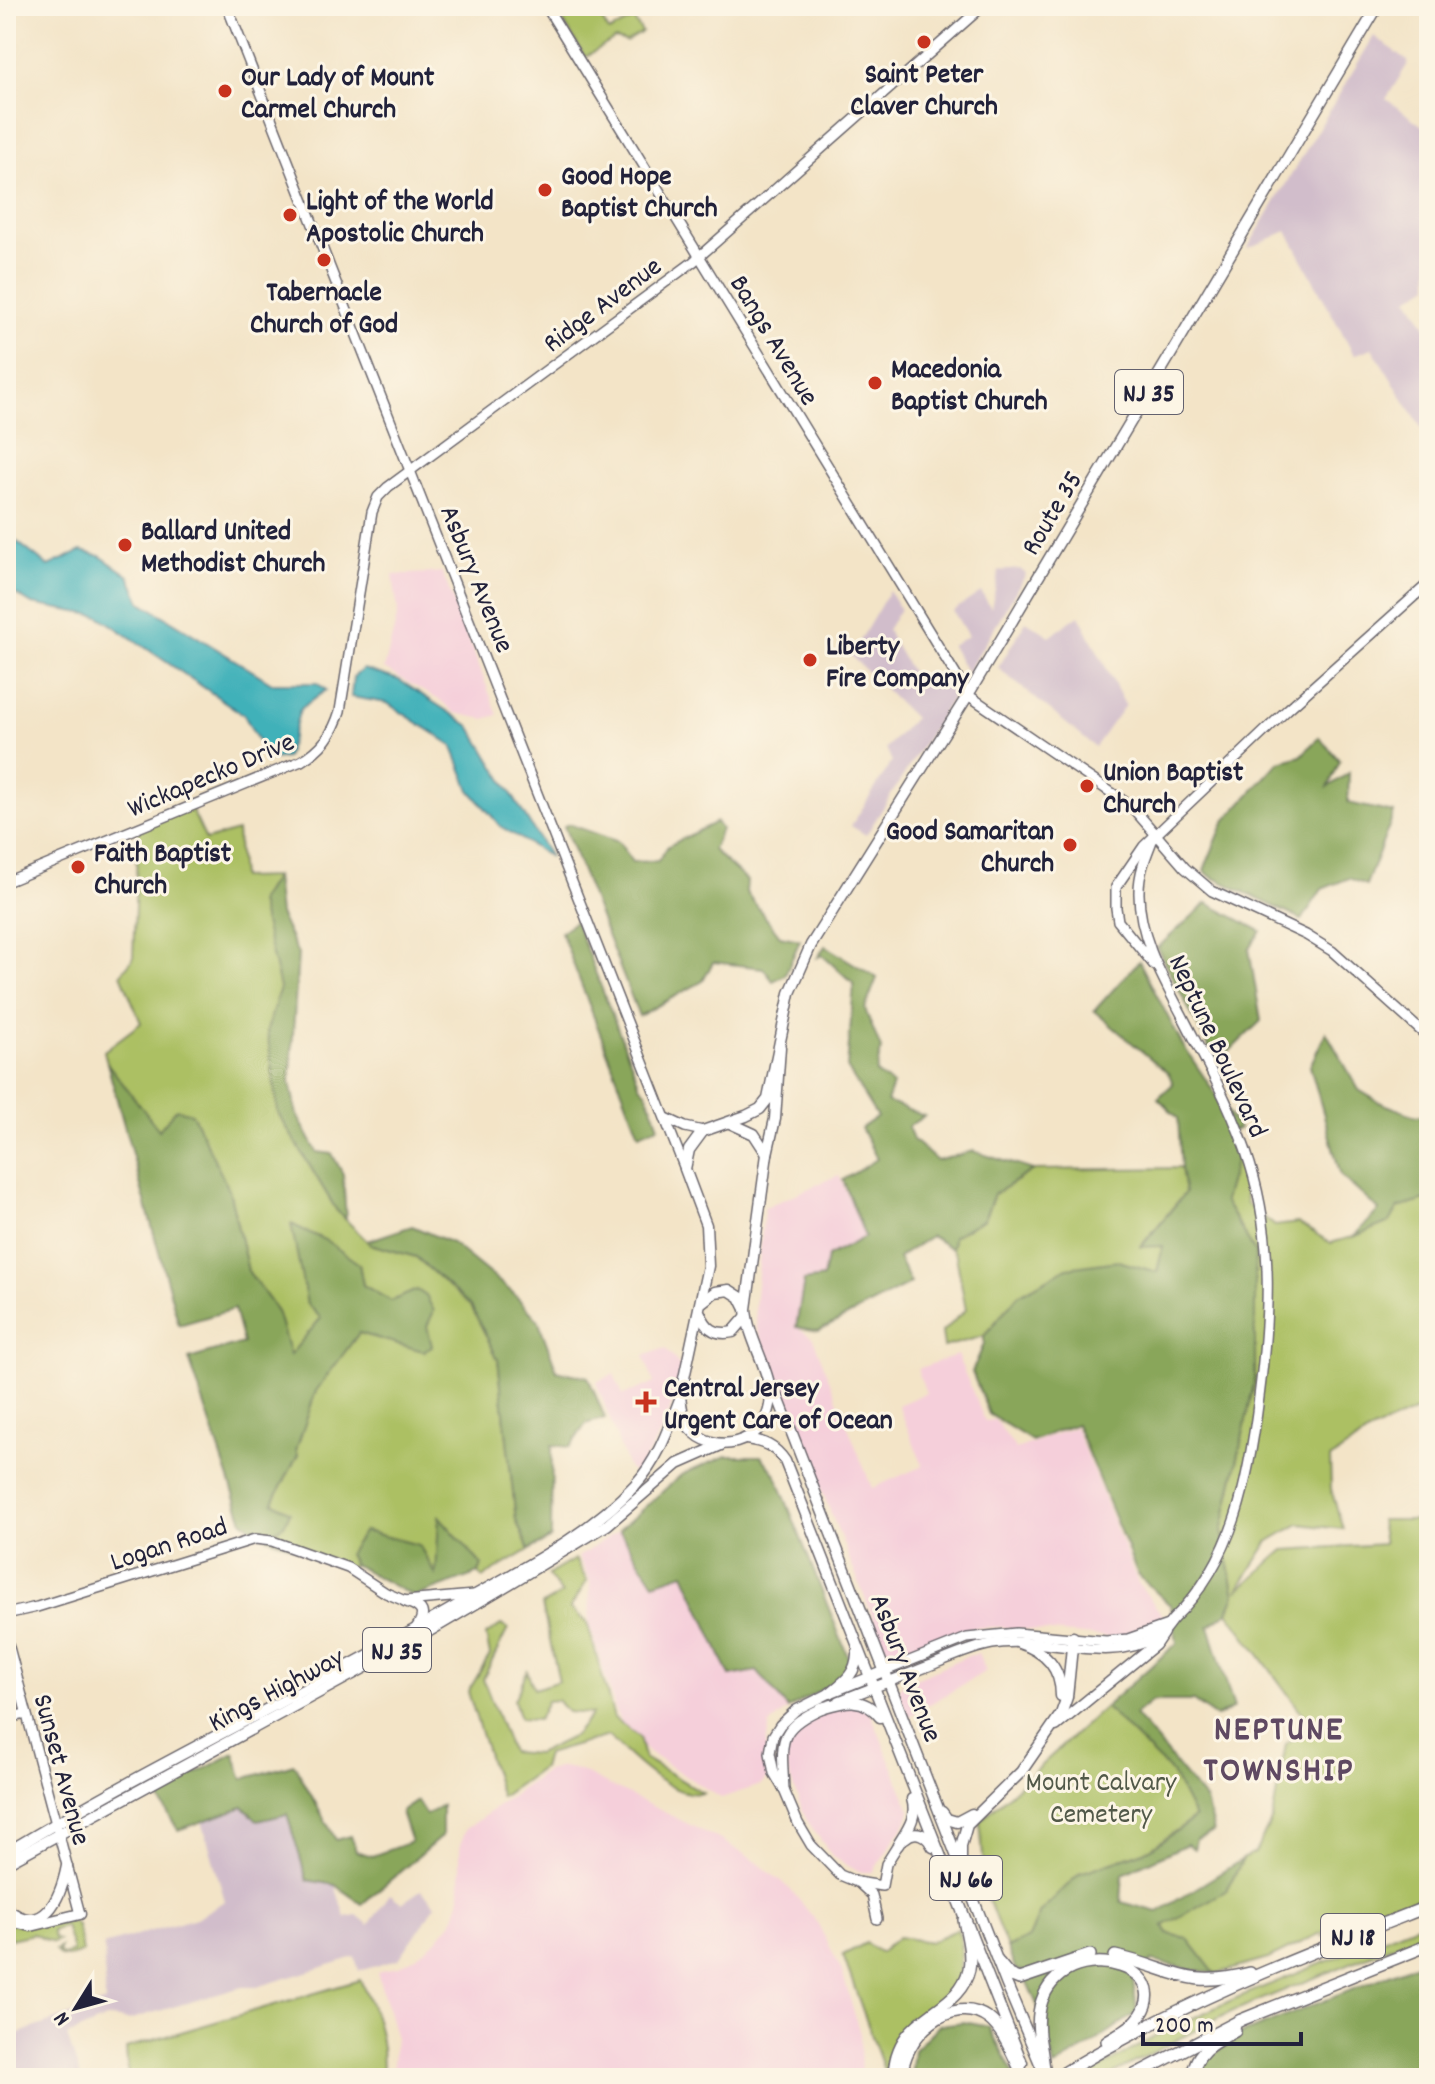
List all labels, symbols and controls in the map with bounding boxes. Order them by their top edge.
marker: Saint Peter Claver Church [915,33,933,51]
place label: Saint Peter Claver Church [850,57,998,129]
place label: Our Lady of Mount Carmel Church [241,60,435,132]
marker: Our Lady of Mount Carmel Church [216,82,234,100]
place label: Good Hope Baptist Church [561,159,718,231]
marker: Good Hope Baptist Church [536,181,554,199]
place label: Light of the World Apostolic Church [306,184,494,256]
marker: Light of the World Apostolic Church [281,206,299,224]
street label: Ridge Avenue [536,249,672,365]
marker: Tabernacle Church of God [315,251,333,269]
street label: Bangs Avenue [717,269,827,415]
place label: Tabernacle Church of God [250,275,398,347]
place label: Macedonia Baptist Church [891,352,1048,424]
road number: NJ 35 [1115,370,1183,414]
marker: Macedonia Baptist Church [866,374,884,392]
street label: Route 35 [1013,465,1095,565]
street label: Asbury Avenue [427,500,522,660]
place label: Ballard United Methodist Church [141,514,326,586]
marker: Ballard United Methodist Church [116,536,134,554]
place label: Liberty Fire Company [826,629,970,701]
marker: Liberty Fire Company [801,651,819,669]
street label: Wickapecko Drive [122,724,302,831]
place label: Union Baptist Church [1103,755,1244,827]
marker: Union Baptist Church [1078,777,1096,795]
place label: Good Samaritan Church [886,814,1054,886]
place label: Faith Baptist Church [94,836,232,908]
marker: Good Samaritan Church [1061,836,1079,854]
marker: Faith Baptist Church [69,858,87,876]
street label: Neptune Boulevard [1155,949,1275,1145]
place label: Central Jersey Urgent Care of Ocean [664,1371,893,1443]
marker: Central Jersey Urgent Care of Ocean [635,1391,657,1413]
street label: Logan Road [106,1509,233,1584]
street label: Asbury Avenue [857,1589,950,1749]
road number: NJ 35 [363,1628,431,1672]
street label: Kings Highway [202,1640,353,1745]
street label: Sunset Avenue [20,1690,99,1850]
district label: NEPTUNE TOWNSHIP [1203,1706,1355,1799]
park label: Mount Calvary Cemetery [1026,1765,1177,1837]
road number: NJ 66 [930,1856,1002,1900]
road number: NJ 18 [1321,1914,1385,1958]
north arrow [36,1968,116,2048]
scale bar [1143,1996,1301,2046]
text: N [47,2004,78,2032]
text: 200 m [1155,2010,1214,2044]

